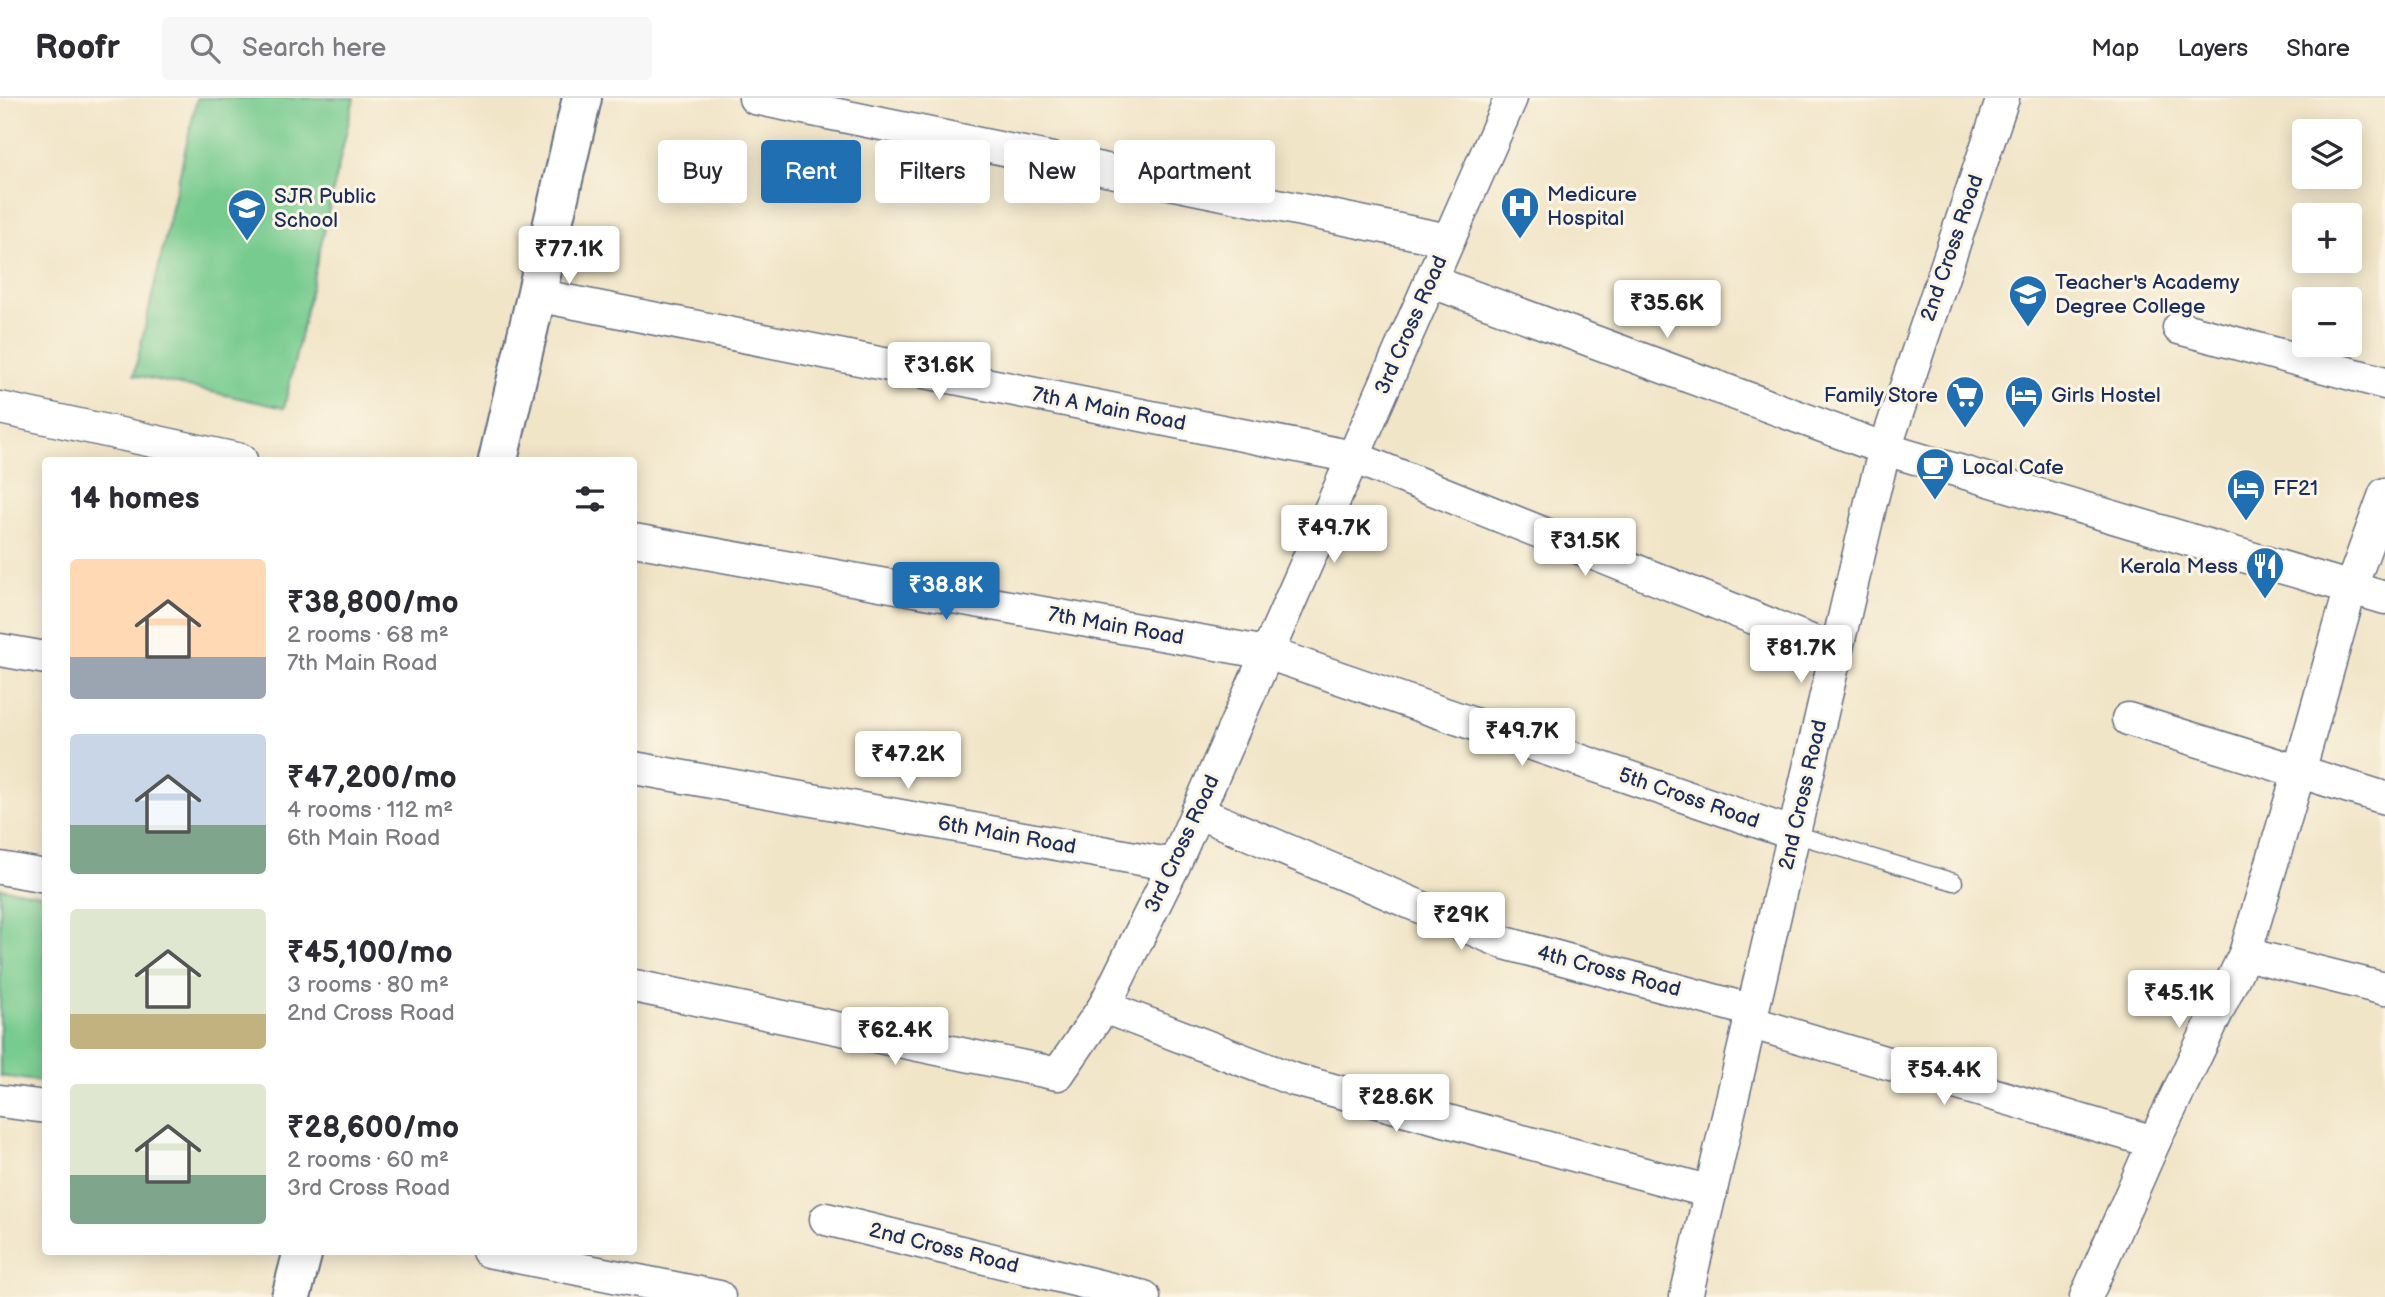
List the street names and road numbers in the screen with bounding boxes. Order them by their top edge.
street label: 2nd Cross Road [1915,172,1989,324]
street label: 3rd Cross Road [1369,252,1453,398]
street label: 7th A Main Road [1030,382,1188,436]
street label: 7th Main Road [1046,602,1186,650]
street label: 2nd Cross Road [1774,718,1832,872]
street label: 5th Cross Road [1615,762,1763,834]
street label: 3rd Cross Road [1139,771,1225,917]
street label: 6th Main Road [936,811,1078,859]
street label: 4th Cross Road [1534,940,1684,1002]
street label: 2nd Cross Road [867,1217,1021,1279]

